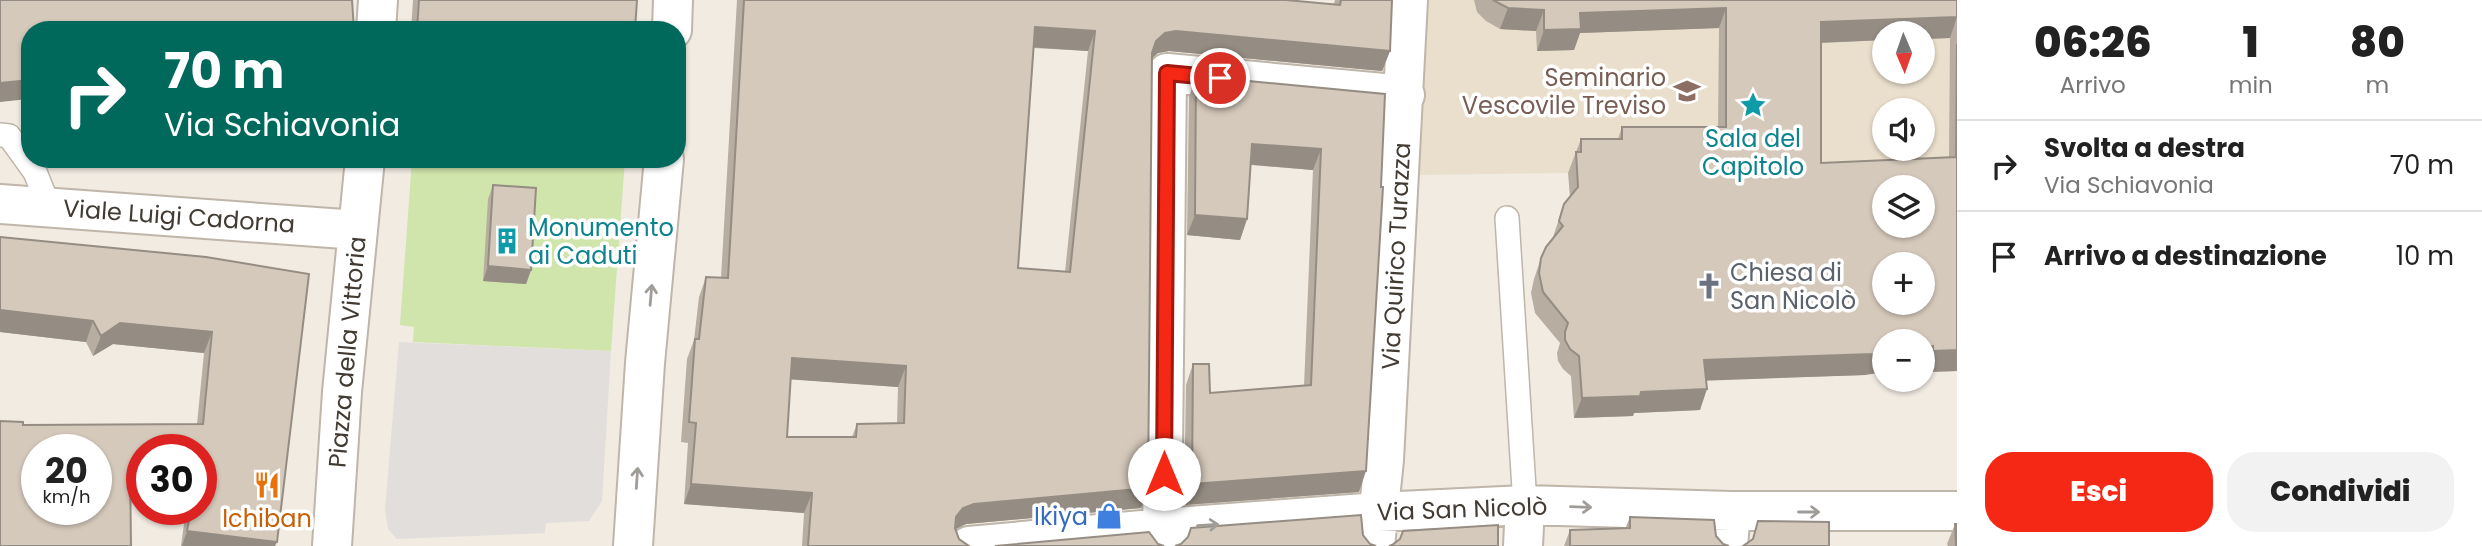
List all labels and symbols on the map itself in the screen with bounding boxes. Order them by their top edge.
north arrow [1872,21,1936,84]
pin [1190,48,1250,108]
place label: Seminario Vescovile Treviso [1462,61,1666,122]
school or university icon: Seminario Vescovile Treviso [1672,76,1702,106]
place icon: Sala del Capitolo [1738,90,1768,120]
place label: Sala del Capitolo [1702,122,1804,183]
street label: Via Quirico Turazza [1374,141,1418,371]
street label: Viale Luigi Cadorna [62,191,296,241]
place label: Monumento ai Caduti [528,211,674,272]
building icon: Monumento ai Caduti [492,226,522,256]
street label: Piazza della Vittoria [320,235,374,469]
place label: Chiesa di San Nicolò [1730,256,1856,317]
church icon: Chiesa di San Nicolò [1694,271,1724,301]
one-way arrow [645,284,658,306]
speed limit sign: 30 [126,434,217,525]
position arrow [1127,437,1201,511]
one-way arrow [631,467,644,490]
restaurant icon: Ichiban [252,470,282,500]
street label: Via San Nicolò [1376,490,1548,528]
place label: Ikiya [1034,500,1088,533]
one-way arrow [1570,500,1593,514]
shop icon: Ikiya [1094,501,1124,531]
place label: Ichiban [222,502,312,535]
one-way arrow [1797,505,1820,518]
one-way arrow [1196,518,1219,531]

